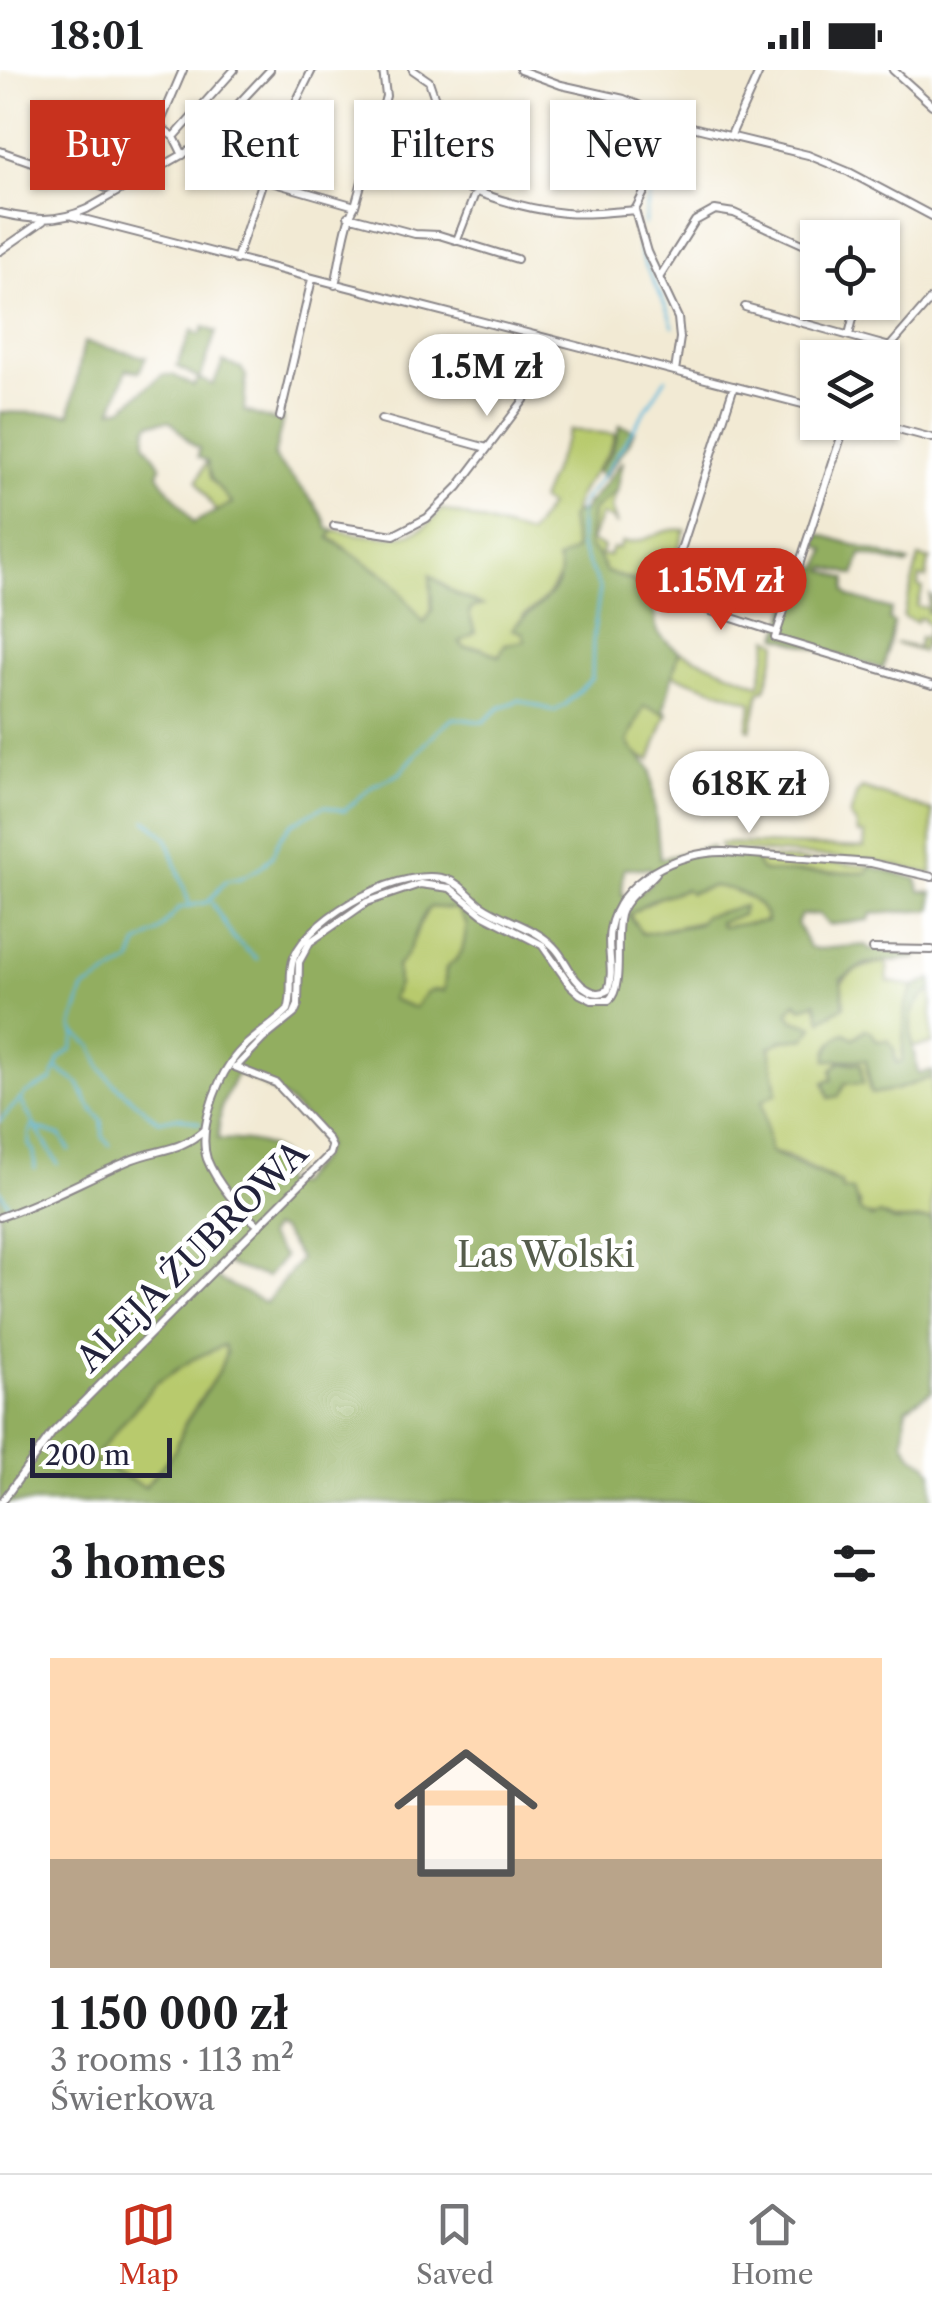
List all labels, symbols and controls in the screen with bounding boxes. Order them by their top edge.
text: 18:01 [50,12,143,59]
chip: Buy [30,100,165,190]
chip: Rent [185,100,334,190]
chip: Filters [354,100,530,190]
chip: New [550,100,696,190]
map controls [800,220,900,440]
button: locate [800,220,900,320]
pin: 1.5M zł [395,334,579,419]
button: layers [800,340,900,440]
text: 1.5M zł [431,347,543,386]
pin: 1.15M zł [618,548,824,633]
text: 1.15M zł [658,561,784,600]
pin: 618K zł [657,751,841,836]
text: 618K zł [691,764,807,803]
street label: ALEJA ŻUBROWA [66,1130,317,1381]
park label: Las Wolski [457,1233,635,1276]
scale bar [30,1433,172,1478]
text: 200 m [45,1438,130,1472]
icon: filters [827,1536,882,1591]
text: 3 homes [50,1537,226,1589]
icon: home [376,1723,556,1903]
text: 1 150 000 zł [50,1988,288,2040]
text: 3 rooms · 113 m² [50,2040,294,2079]
text: Świerkowa [50,2079,215,2118]
tab: Map [119,2197,179,2291]
tab: Saved [416,2197,494,2291]
tab: Home [731,2197,813,2291]

